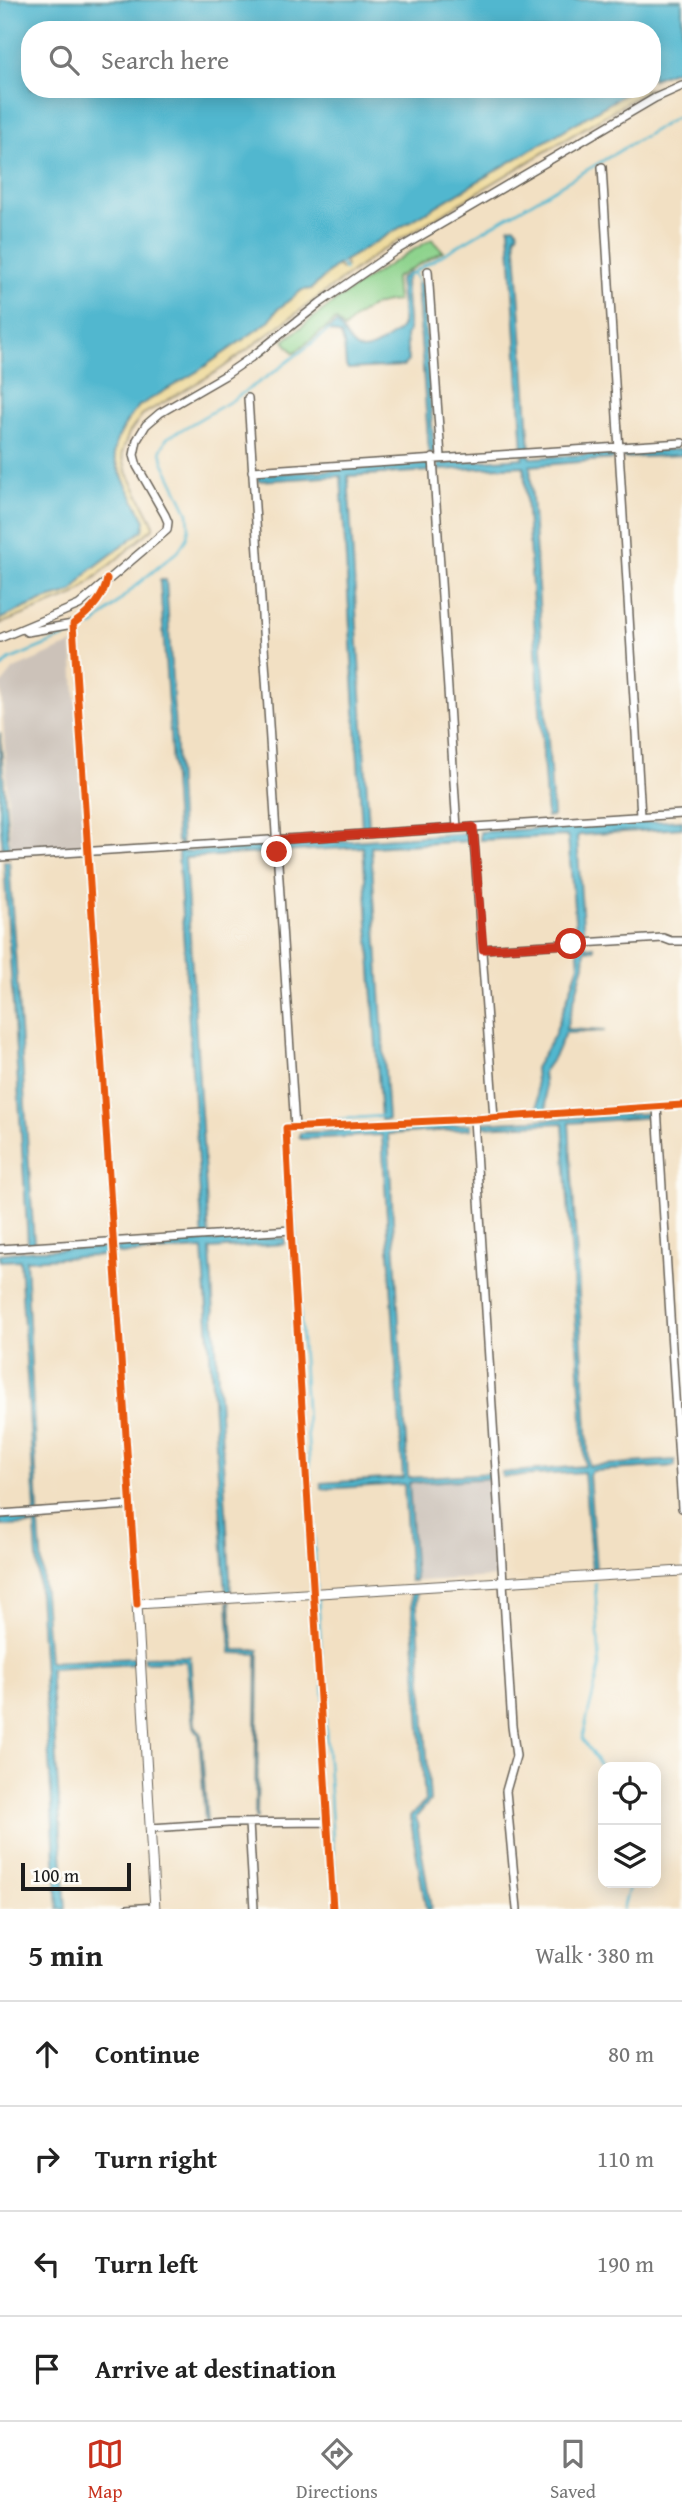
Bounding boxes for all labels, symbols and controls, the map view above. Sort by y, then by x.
search box [21,21,661,98]
text: Search here [101,40,229,79]
icon: search [45,41,83,79]
route end [261,836,292,867]
route start [555,928,586,959]
map controls [598,1762,661,1888]
button: locate [598,1762,661,1825]
button: layers [598,1825,661,1888]
scale bar [21,1860,131,1892]
text: 100 m [32,1861,79,1889]
text: 5 min [28,1933,103,1977]
text: Walk · 380 m [535,1938,654,1971]
text: Continue [95,2034,200,2073]
icon: ahead [28,2035,66,2073]
text: 80 m [608,2037,654,2070]
text: Turn right [95,2139,217,2178]
icon: right [28,2140,66,2178]
text: 110 m [597,2142,654,2175]
text: Turn left [95,2244,198,2283]
icon: left [28,2245,66,2283]
text: 190 m [597,2247,654,2280]
text: Arrive at destination [95,2349,336,2388]
icon: arrive [28,2350,66,2388]
tab: Map [86,2435,124,2505]
tab: Directions [296,2435,378,2505]
tab: Saved [550,2435,596,2505]

